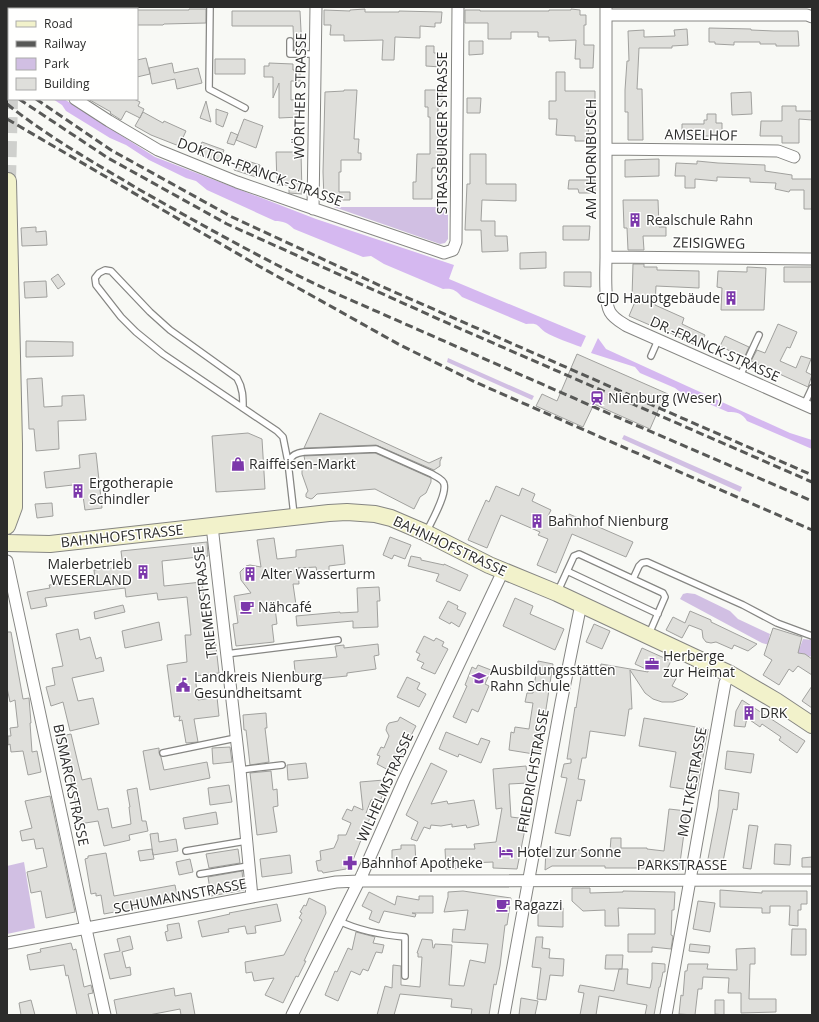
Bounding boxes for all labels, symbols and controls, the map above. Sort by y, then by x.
legend [8,8,138,100]
text: Road [44,15,73,32]
street label: WÖRTHER STRASSE [289,33,310,159]
text: Railway [44,35,87,52]
street label: STRASSBURGER STRASSE [432,52,451,214]
text: Park [44,55,70,72]
text: Building [44,75,90,92]
street label: AM AHORNBUSCH [581,99,600,219]
street label: AMSELHOF [665,124,737,145]
street label: DOKTOR-FRANCK-STRASSE [175,133,345,210]
place label: Realschule Rahn [646,210,753,229]
building icon: Realschule Rahn [627,212,643,228]
street label: ZEISIGWEG [673,232,745,253]
place label: CJD Hauptgebäude [597,288,720,307]
building icon: CJD Hauptgebäude [723,290,739,306]
street label: DR.-FRANCK-STRASSE [647,311,783,386]
place label: Nienburg (Weser) [608,388,722,407]
station icon: Nienburg (Weser) [589,390,605,406]
place label: Raiffeisen-Markt [249,454,356,473]
shop icon: Raiffeisen-Markt [230,456,246,472]
place label: Ergotherapie Schindler [89,473,174,508]
building icon: Ergotherapie Schindler [70,483,86,499]
street label: BAHNHOFSTRASSE [390,511,510,580]
place label: Bahnhof Nienburg [548,511,669,530]
building icon: Bahnhof Nienburg [529,513,545,529]
street label: BAHNHOFSTRASSE [60,520,184,551]
street label: TRIEMERSTRASSE [188,545,221,659]
place label: Malerbetrieb WESERLAND [47,554,132,589]
building icon: Malerbetrieb WESERLAND [135,564,151,580]
place label: Alter Wasserturm [261,564,376,583]
building icon: Alter Wasserturm [242,566,258,582]
place label: Nähcafé [258,597,312,616]
cafe icon: Nähcafé [239,599,255,615]
place label: Herberge zur Heimat [663,646,735,681]
office icon: Herberge zur Heimat [644,656,660,672]
place label: Ausbildungsstätten Rahn Schule [490,660,616,695]
place label: Landkreis Nienburg Gesundheitsamt [194,667,322,702]
school or university icon: Ausbildungsstätten Rahn Schule [471,670,487,686]
public building icon: Landkreis Nienburg Gesundheitsamt [175,677,191,693]
place label: DRK [760,703,788,722]
building icon: DRK [741,705,757,721]
street label: FRIEDRICHSTRASSE [512,708,553,834]
street label: BISMARCKSTRASSE [49,722,94,848]
street label: MOLTKESTRASSE [673,726,710,838]
street label: WILHELMSTRASSE [352,729,417,845]
place label: Hotel zur Sonne [517,842,622,861]
hotel icon: Hotel zur Sonne [498,844,514,860]
place label: Bahnhof Apotheke [361,853,483,872]
pharmacy icon: Bahnhof Apotheke [342,855,358,871]
street label: PARKSTRASSE [637,855,727,874]
street label: SCHUMANNSTRASSE [112,873,248,918]
place label: Ragazzi [514,895,562,914]
cafe icon: Ragazzi [495,897,511,913]

